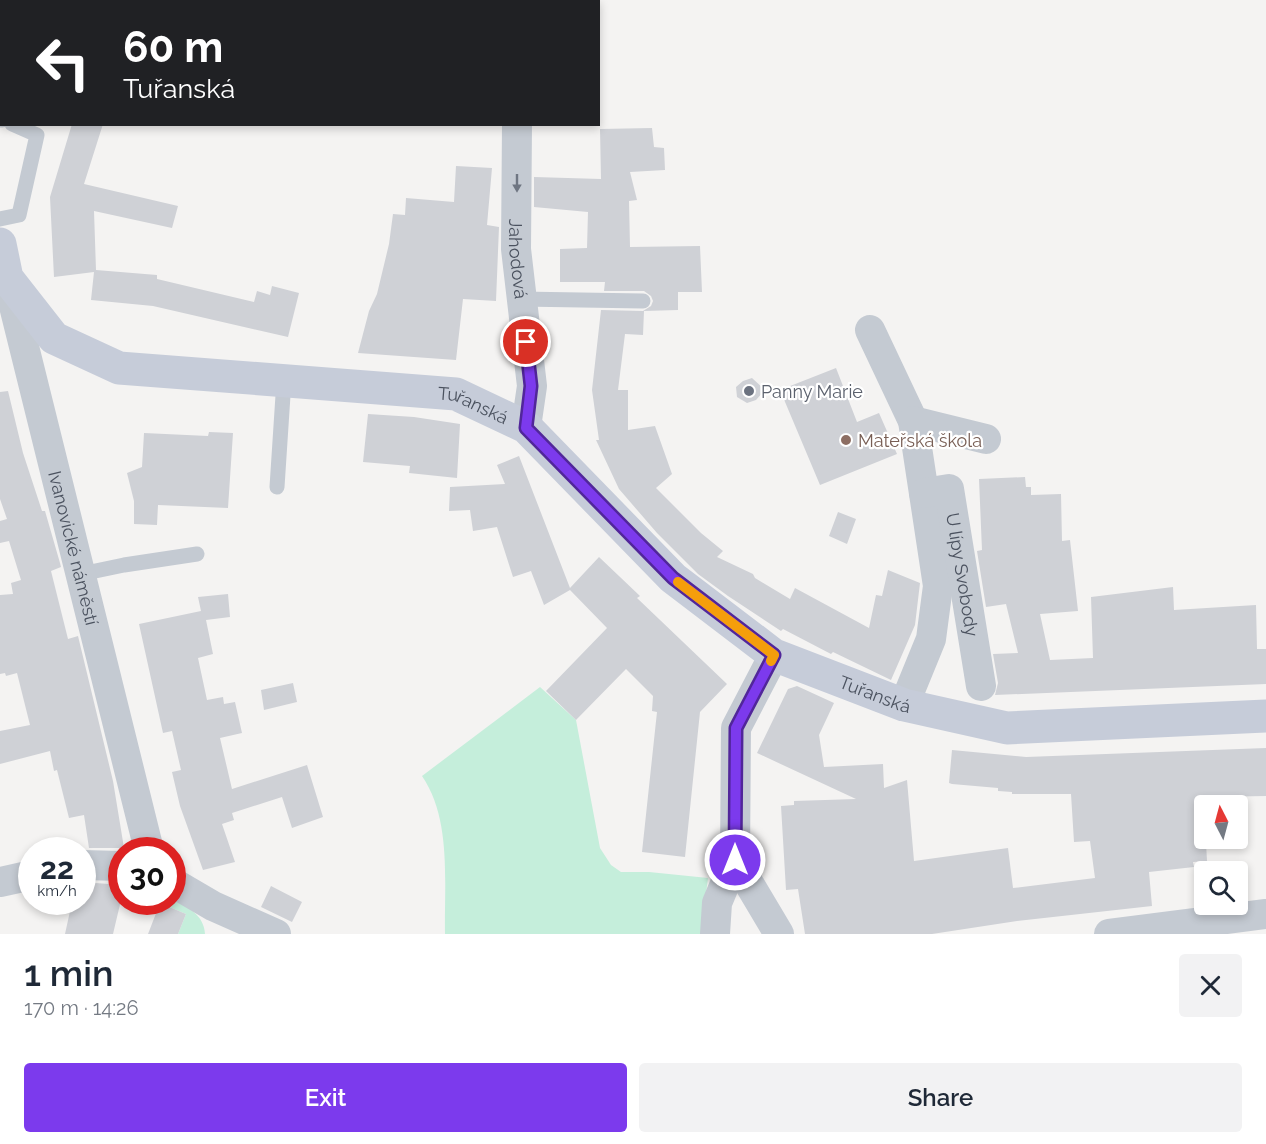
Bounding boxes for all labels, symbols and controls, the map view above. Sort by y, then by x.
text: 60 m [123,23,223,72]
icon: left [24,24,102,102]
text: Tuřanská [123,73,235,104]
one-way arrow [512,173,521,192]
street label: Jahodová [505,219,532,300]
pin [500,316,551,367]
icon: arrive [509,325,542,358]
place label: Panny Marie [761,381,863,402]
street label: Tuřanská [437,382,512,428]
marker: Panny Marie [742,384,756,398]
place label: Mateřská škola [858,430,982,451]
marker: Mateřská škola [839,433,853,447]
street label: Ivanovické náměstí [45,468,103,627]
street label: U lípy Svobody [943,511,983,638]
street label: Tuřanská [836,671,913,717]
north arrow [1194,795,1248,849]
map controls [1194,795,1248,915]
position arrow [703,828,767,892]
speed limit sign: 30 [108,837,186,915]
text: 22 [40,851,74,886]
button: search [1194,861,1248,915]
text: km/h [37,882,77,900]
text: 1 min [24,952,113,994]
button: close [1179,954,1242,1017]
text: 170 m · 14:26 [24,996,139,1020]
button: Exit [24,1063,627,1132]
button: Share [639,1063,1242,1132]

